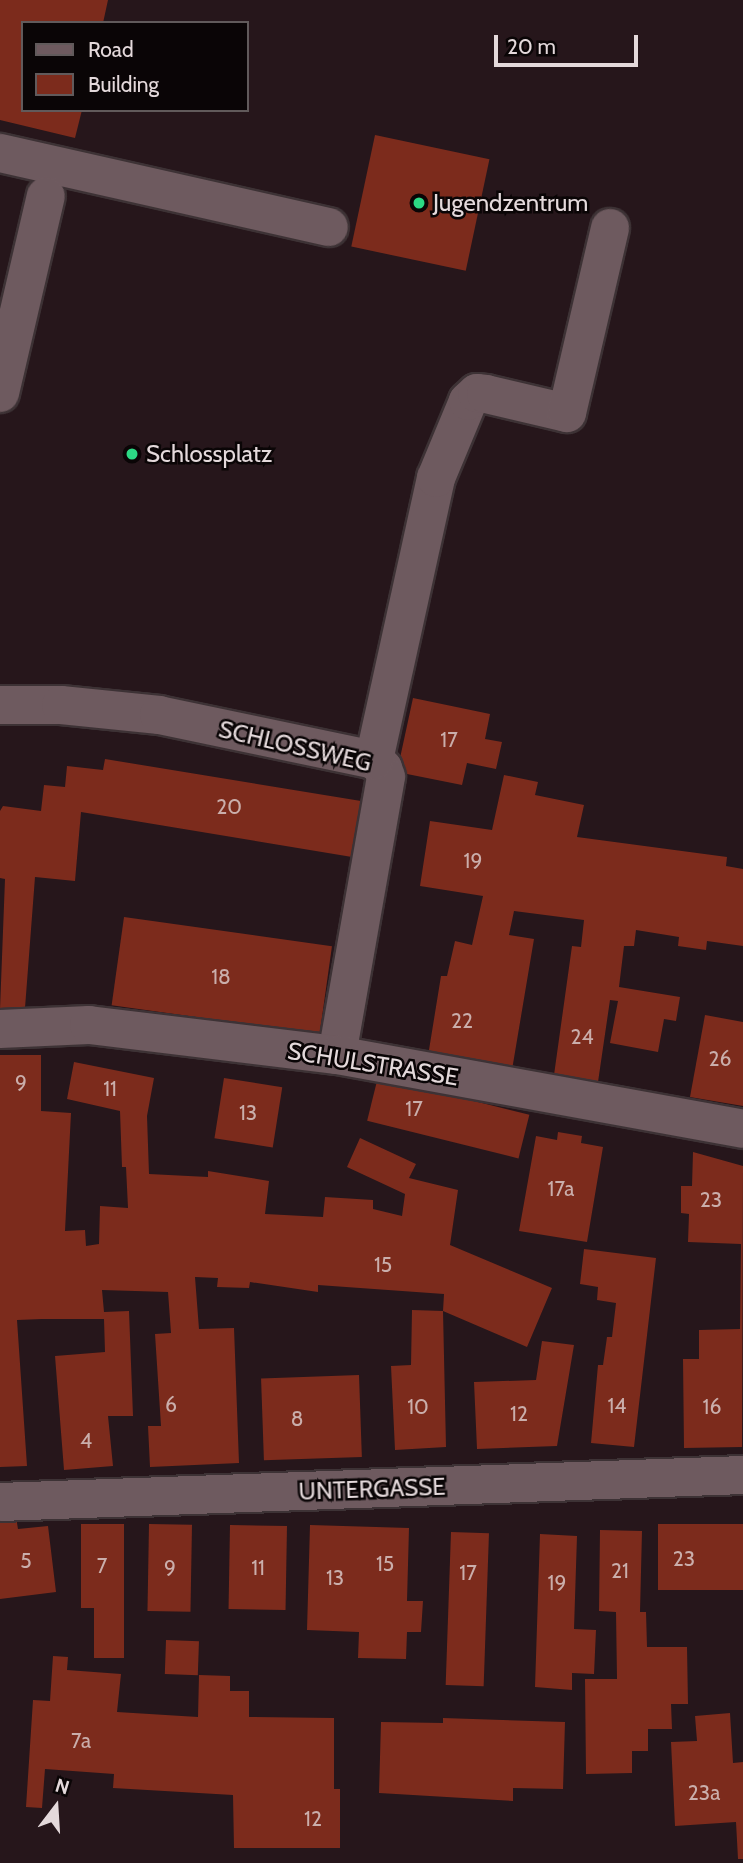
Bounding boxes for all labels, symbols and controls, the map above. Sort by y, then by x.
legend [21,21,248,112]
scale bar [498,21,642,65]
text: 20 m [507,34,556,59]
text: Road [88,37,134,62]
text: Building [88,72,159,97]
place label: Jugendzentrum [433,189,588,217]
marker: Jugendzentrum [411,195,427,211]
place label: Schlossplatz [146,440,272,468]
marker: Schlossplatz [124,446,140,462]
street label: SCHLOSSWEG [216,714,374,778]
house number: 17 [440,727,458,753]
house number: 20 [216,794,242,820]
house number: 19 [464,848,482,874]
house number: 18 [211,964,231,990]
house number: 22 [451,1008,473,1034]
house number: 24 [570,1024,594,1050]
street label: SCHULSTRASSE [286,1036,460,1092]
house number: 26 [709,1046,731,1072]
house number: 9 [15,1070,27,1096]
house number: 11 [103,1076,117,1102]
house number: 17 [405,1096,423,1122]
house number: 13 [239,1100,257,1126]
house number: 17a [548,1176,574,1202]
house number: 23 [700,1187,722,1213]
house number: 15 [374,1252,392,1278]
house number: 6 [165,1392,177,1418]
house number: 14 [608,1393,626,1419]
house number: 10 [407,1394,429,1420]
house number: 16 [703,1394,721,1420]
house number: 12 [510,1401,528,1427]
house number: 8 [291,1406,303,1432]
house number: 4 [80,1428,92,1454]
street label: UNTERGASSE [298,1472,446,1506]
house number: 23 [673,1546,695,1572]
house number: 5 [20,1548,32,1574]
house number: 15 [376,1551,394,1577]
house number: 7 [97,1553,107,1579]
house number: 9 [164,1555,176,1581]
house number: 11 [251,1555,265,1581]
house number: 21 [611,1558,629,1584]
house number: 17 [459,1560,477,1586]
house number: 13 [326,1565,344,1591]
house number: 19 [548,1570,566,1596]
house number: 7a [71,1728,91,1754]
north arrow [21,1772,91,1842]
text: N [52,1773,72,1799]
house number: 23a [688,1780,720,1806]
house number: 12 [304,1806,322,1832]

